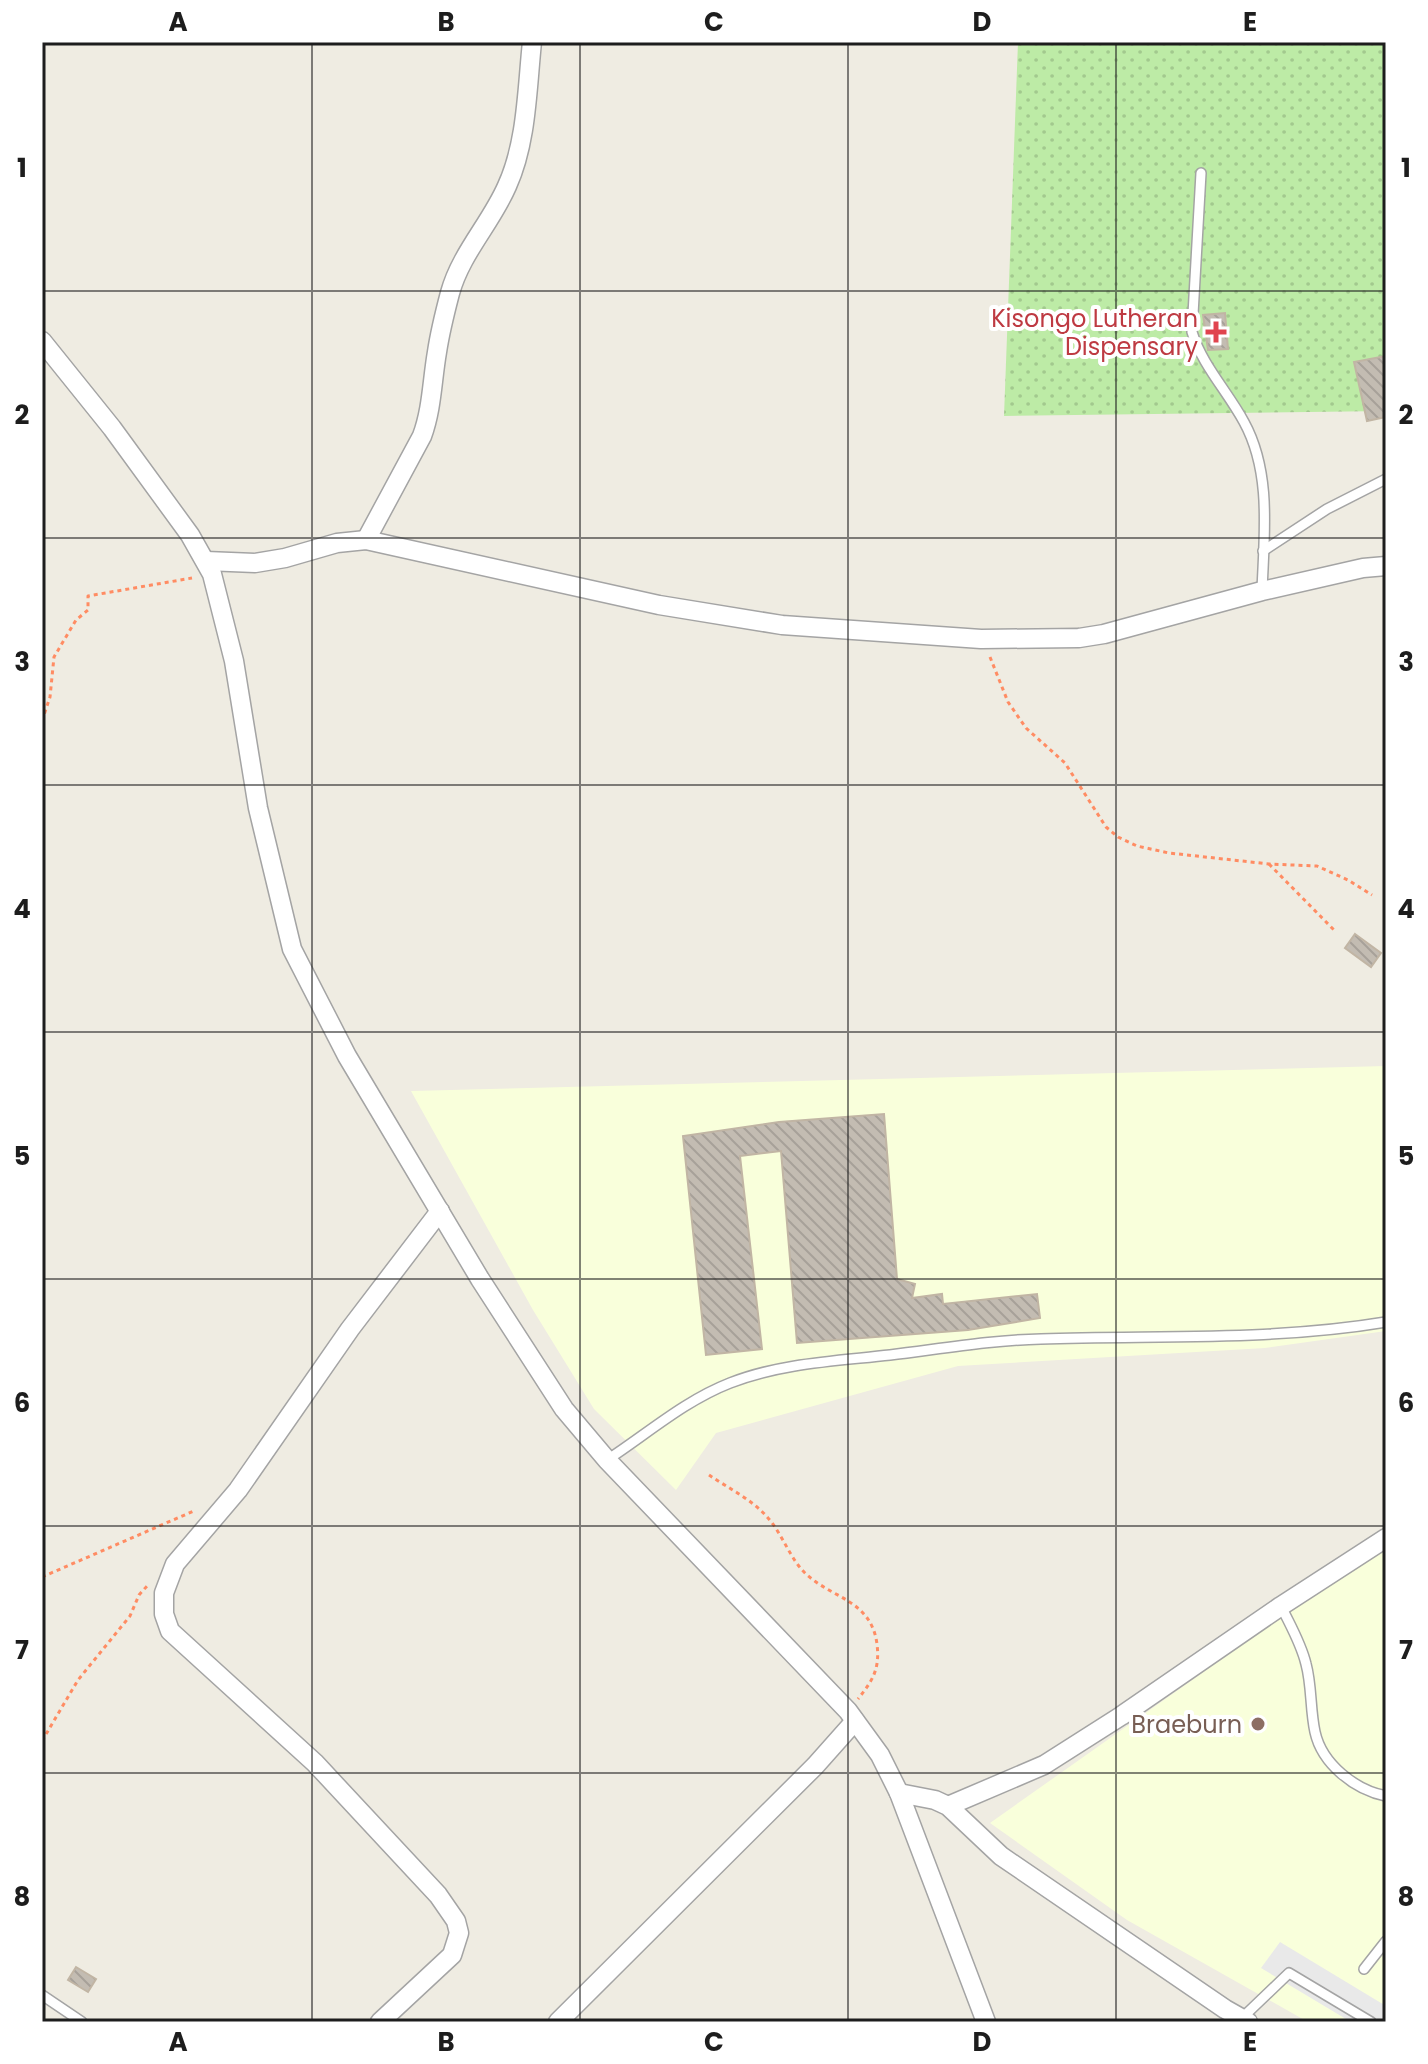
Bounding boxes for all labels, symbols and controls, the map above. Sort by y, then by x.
text: A [168,4,188,40]
text: B [437,4,455,40]
text: C [704,4,724,40]
text: D [973,4,992,40]
text: E [1243,4,1257,40]
text: 1 [17,150,27,186]
text: 1 [1401,150,1411,186]
place label: Kisongo Lutheran Dispensary [991,302,1198,363]
marker: Kisongo Lutheran Dispensary [1205,321,1227,343]
text: 2 [15,397,30,433]
text: 2 [1399,397,1414,433]
text: 3 [14,644,30,680]
text: 3 [1398,644,1414,680]
text: 4 [13,891,31,927]
text: 4 [1397,891,1415,927]
text: 5 [14,1138,30,1174]
text: 5 [1398,1138,1414,1174]
text: 6 [14,1385,30,1421]
text: 6 [1398,1385,1414,1421]
text: 7 [15,1632,29,1668]
text: 7 [1399,1632,1413,1668]
place label: Braeburn [1131,1708,1242,1741]
marker: Braeburn [1249,1715,1267,1733]
text: 8 [14,1879,30,1915]
text: 8 [1398,1879,1414,1915]
text: A [168,2024,188,2060]
text: B [437,2024,455,2060]
text: C [704,2024,724,2060]
text: D [973,2024,992,2060]
text: E [1243,2024,1257,2060]

